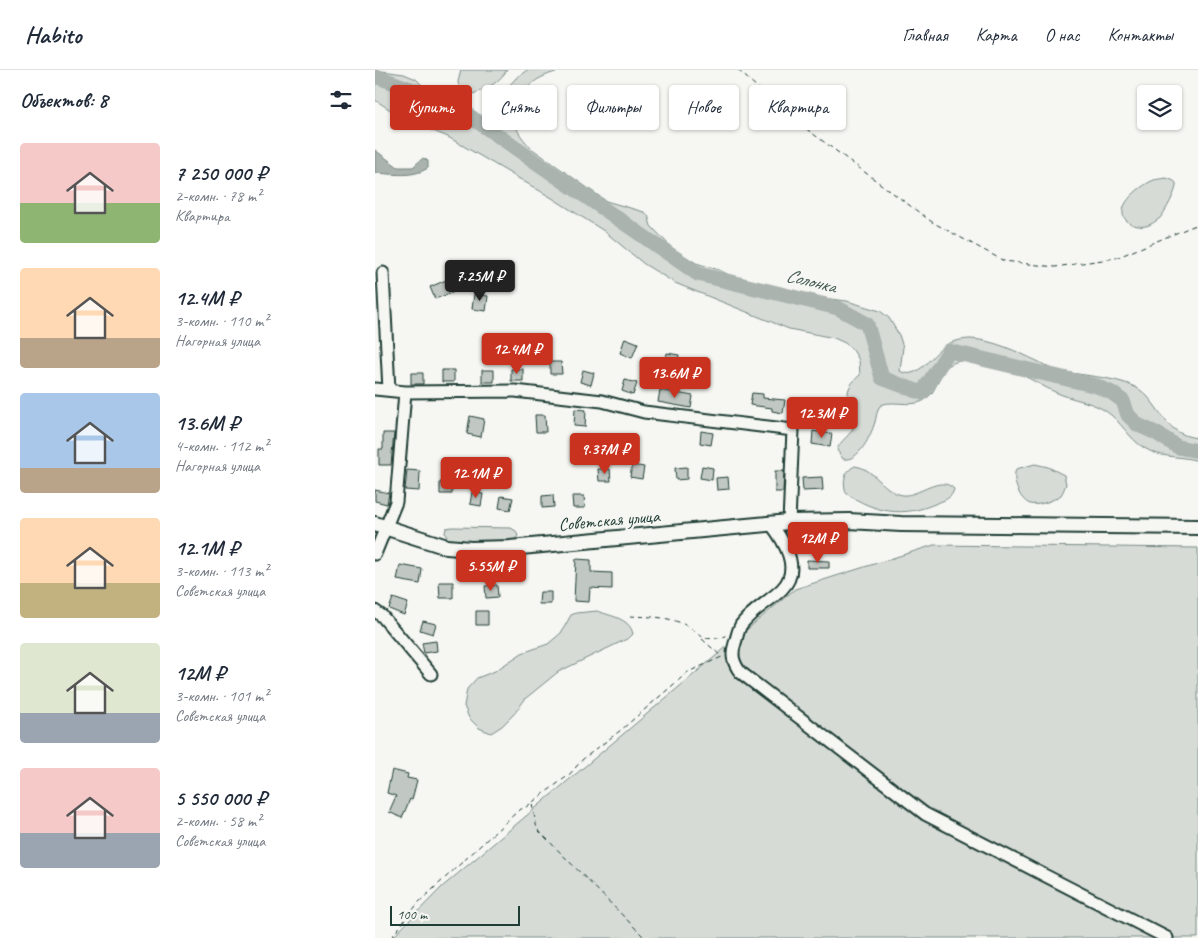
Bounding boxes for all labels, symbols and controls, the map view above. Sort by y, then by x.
text: Habito [25,20,81,50]
text: Главная [903,24,948,46]
text: Карта [976,24,1017,46]
text: О нас [1045,24,1080,46]
text: Контакты [1108,24,1173,46]
chip: Купить [390,85,472,130]
chip: Снять [482,85,557,130]
chip: Фильтры [567,85,659,130]
chip: Новое [669,85,739,130]
chip: Квартира [749,85,846,130]
map controls [1137,85,1182,130]
button: layers [1137,85,1182,130]
icon: filters [327,86,355,114]
text: Объектов: 8 [20,87,108,113]
text: 7 250 000 ₽ [175,160,267,186]
icon: home [60,163,120,223]
text: 2-комн. · 78 m² [175,186,261,206]
text: Квартира [175,206,230,226]
pin: 7.25M ₽ [434,260,526,302]
water label: Солонка [783,263,841,299]
text: 7.25M ₽ [456,266,504,286]
text: 12.4M ₽ [175,285,239,311]
icon: home [60,288,120,348]
text: 3-комн. · 110 m² [175,311,268,331]
text: Нагорная улица [175,331,260,351]
pin: 12.4M ₽ [471,332,563,375]
text: 12.4M ₽ [493,339,541,359]
pin: 13.6M ₽ [629,356,721,399]
text: 13.6M ₽ [651,363,699,383]
pin: 12.3M ₽ [776,396,868,439]
text: 12.3M ₽ [798,403,846,423]
text: 13.6M ₽ [175,410,239,436]
icon: home [60,413,120,473]
pin: 9.37M ₽ [559,432,651,475]
text: 4-комн. · 112 m² [175,436,268,456]
text: 9.37M ₽ [581,439,629,459]
text: Нагорная улица [175,456,260,476]
pin: 12.1M ₽ [430,456,522,499]
text: 12.1M ₽ [452,463,500,483]
street label: Советская улица [557,505,662,535]
pin: 12M ₽ [783,522,853,564]
text: 12M ₽ [799,528,837,548]
text: 12.1M ₽ [175,535,239,561]
icon: home [60,538,120,598]
pin: 5.55M ₽ [445,550,537,592]
text: 5.55M ₽ [467,556,515,576]
text: 3-комн. · 113 m² [175,561,268,581]
text: Советская улица [175,581,265,601]
text: 12M ₽ [175,660,225,686]
icon: home [60,663,120,723]
text: 3-комн. · 101 m² [175,686,268,706]
text: Советская улица [175,706,265,726]
text: 5 550 000 ₽ [175,785,266,811]
icon: home [60,788,120,848]
text: 2-комн. · 58 m² [175,811,261,831]
text: Советская улица [175,831,265,851]
scale bar [390,903,520,926]
text: 100 m [397,906,427,923]

